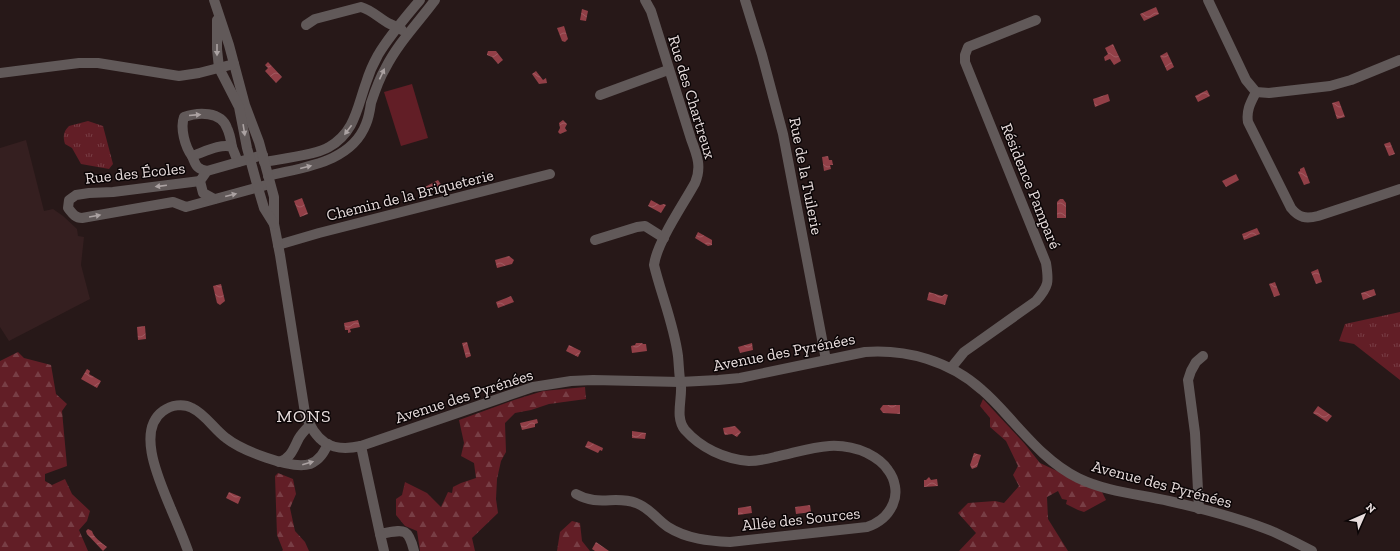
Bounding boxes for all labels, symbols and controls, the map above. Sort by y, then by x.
street label: Rue des Chartreux [664,33,720,161]
one-way arrow [214,44,221,56]
one-way arrow [380,67,386,79]
one-way arrow [189,112,201,118]
street label: Rue de la Tuilerie [785,116,827,236]
street label: Résidence Pamparé [997,120,1065,252]
one-way arrow [241,123,247,136]
one-way arrow [344,125,352,135]
street label: Rue des Écoles [84,158,186,188]
one-way arrow [300,163,312,169]
street label: Chemin de la Briqueterie [324,165,496,225]
one-way arrow [155,183,167,189]
one-way arrow [225,192,237,198]
one-way arrow [89,212,101,218]
street label: Avenue des Pyrénées [711,329,857,375]
street label: Avenue des Pyrénées [393,365,535,427]
district label: MONS [276,405,332,427]
street label: Avenue des Pyrénées [1090,456,1234,512]
one-way arrow [302,460,314,466]
north arrow [1344,495,1384,535]
text: N [1363,501,1379,516]
street label: Allée des Sources [741,503,861,535]

